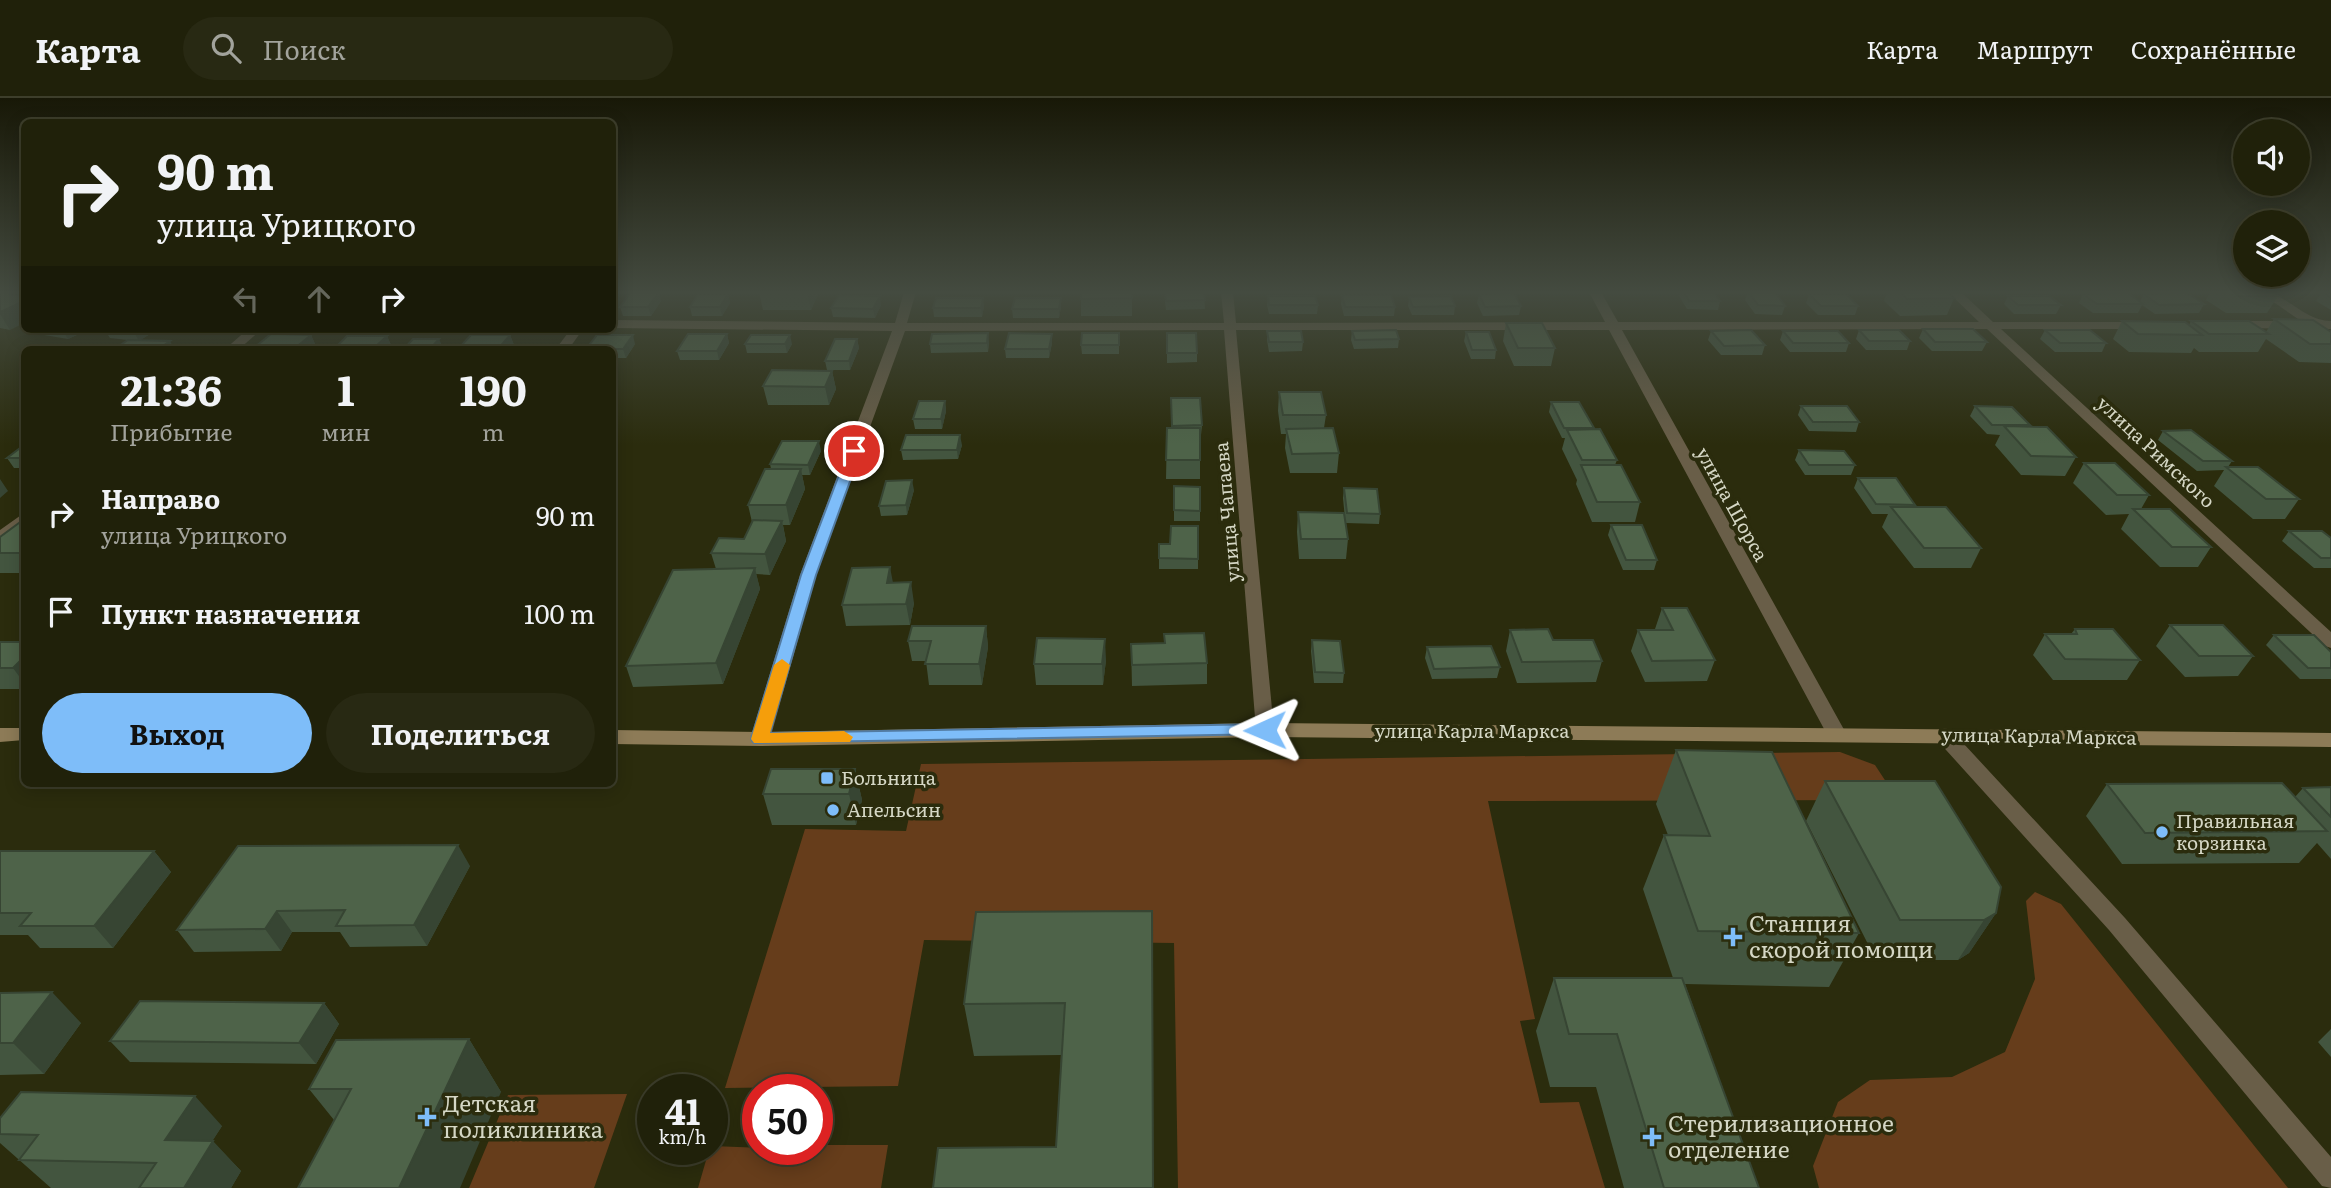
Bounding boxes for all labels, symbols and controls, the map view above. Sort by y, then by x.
search box [183,17,673,80]
text: Карта [35,24,141,73]
icon: search [207,29,245,67]
text: Поиск [263,29,346,68]
text: Карта [1866,31,1938,66]
text: Маршрут [1976,31,2093,66]
text: Сохранённые [2131,31,2296,66]
map controls [2233,119,2310,287]
button: sound [2233,119,2310,196]
text: 90 m [157,132,274,205]
icon: right [42,147,133,238]
text: улица Урицкого [157,199,416,247]
button: layers [2233,210,2310,287]
icon: left [227,280,265,318]
icon: ahead [300,280,338,318]
icon: right [373,280,411,318]
text: 21:36 [121,357,222,419]
text: 1 [337,357,355,419]
text: 190 [459,357,527,419]
street label: улица Римского [2091,389,2222,514]
text: Прибытие [110,414,232,448]
text: мин [321,414,370,448]
text: m [482,414,504,448]
pin [824,421,884,481]
icon: arrive [835,432,873,470]
street label: улица Чапаева [1206,440,1246,583]
street label: улица Щорса [1690,441,1776,566]
text: Направо [101,478,220,517]
icon: right [42,495,80,533]
text: 90 m [536,495,595,534]
text: улица Урицкого [101,517,287,551]
icon: arrive [42,593,80,631]
text: Пункт назначения [101,593,360,632]
text: 100 m [524,593,595,632]
button: Выход [42,693,312,773]
button: Поделиться [326,693,595,773]
position arrow [1228,693,1302,767]
street label: улица Карла Маркса [1374,716,1570,744]
street label: улица Карла Маркса [1941,719,2138,751]
place label: Больница [841,763,937,791]
marker: Больница [819,770,835,786]
place label: Апельсин [847,795,941,823]
marker: Апельсин [825,802,841,818]
place label: Правильная корзинка [2176,806,2294,856]
marker: Правильная корзинка [2154,824,2170,840]
place label: Станция скорой помощи [1749,905,1933,965]
marker: Станция скорой помощи [1723,927,1743,947]
speed limit sign: 50 [742,1074,833,1165]
text: 41 [665,1084,700,1136]
place label: Детская поликлиника [443,1085,604,1145]
place label: Стерилизационное отделение [1668,1105,1894,1165]
marker: Детская поликлиника [417,1107,437,1127]
text: km/h [659,1123,706,1150]
marker: Стерилизационное отделение [1642,1127,1662,1147]

